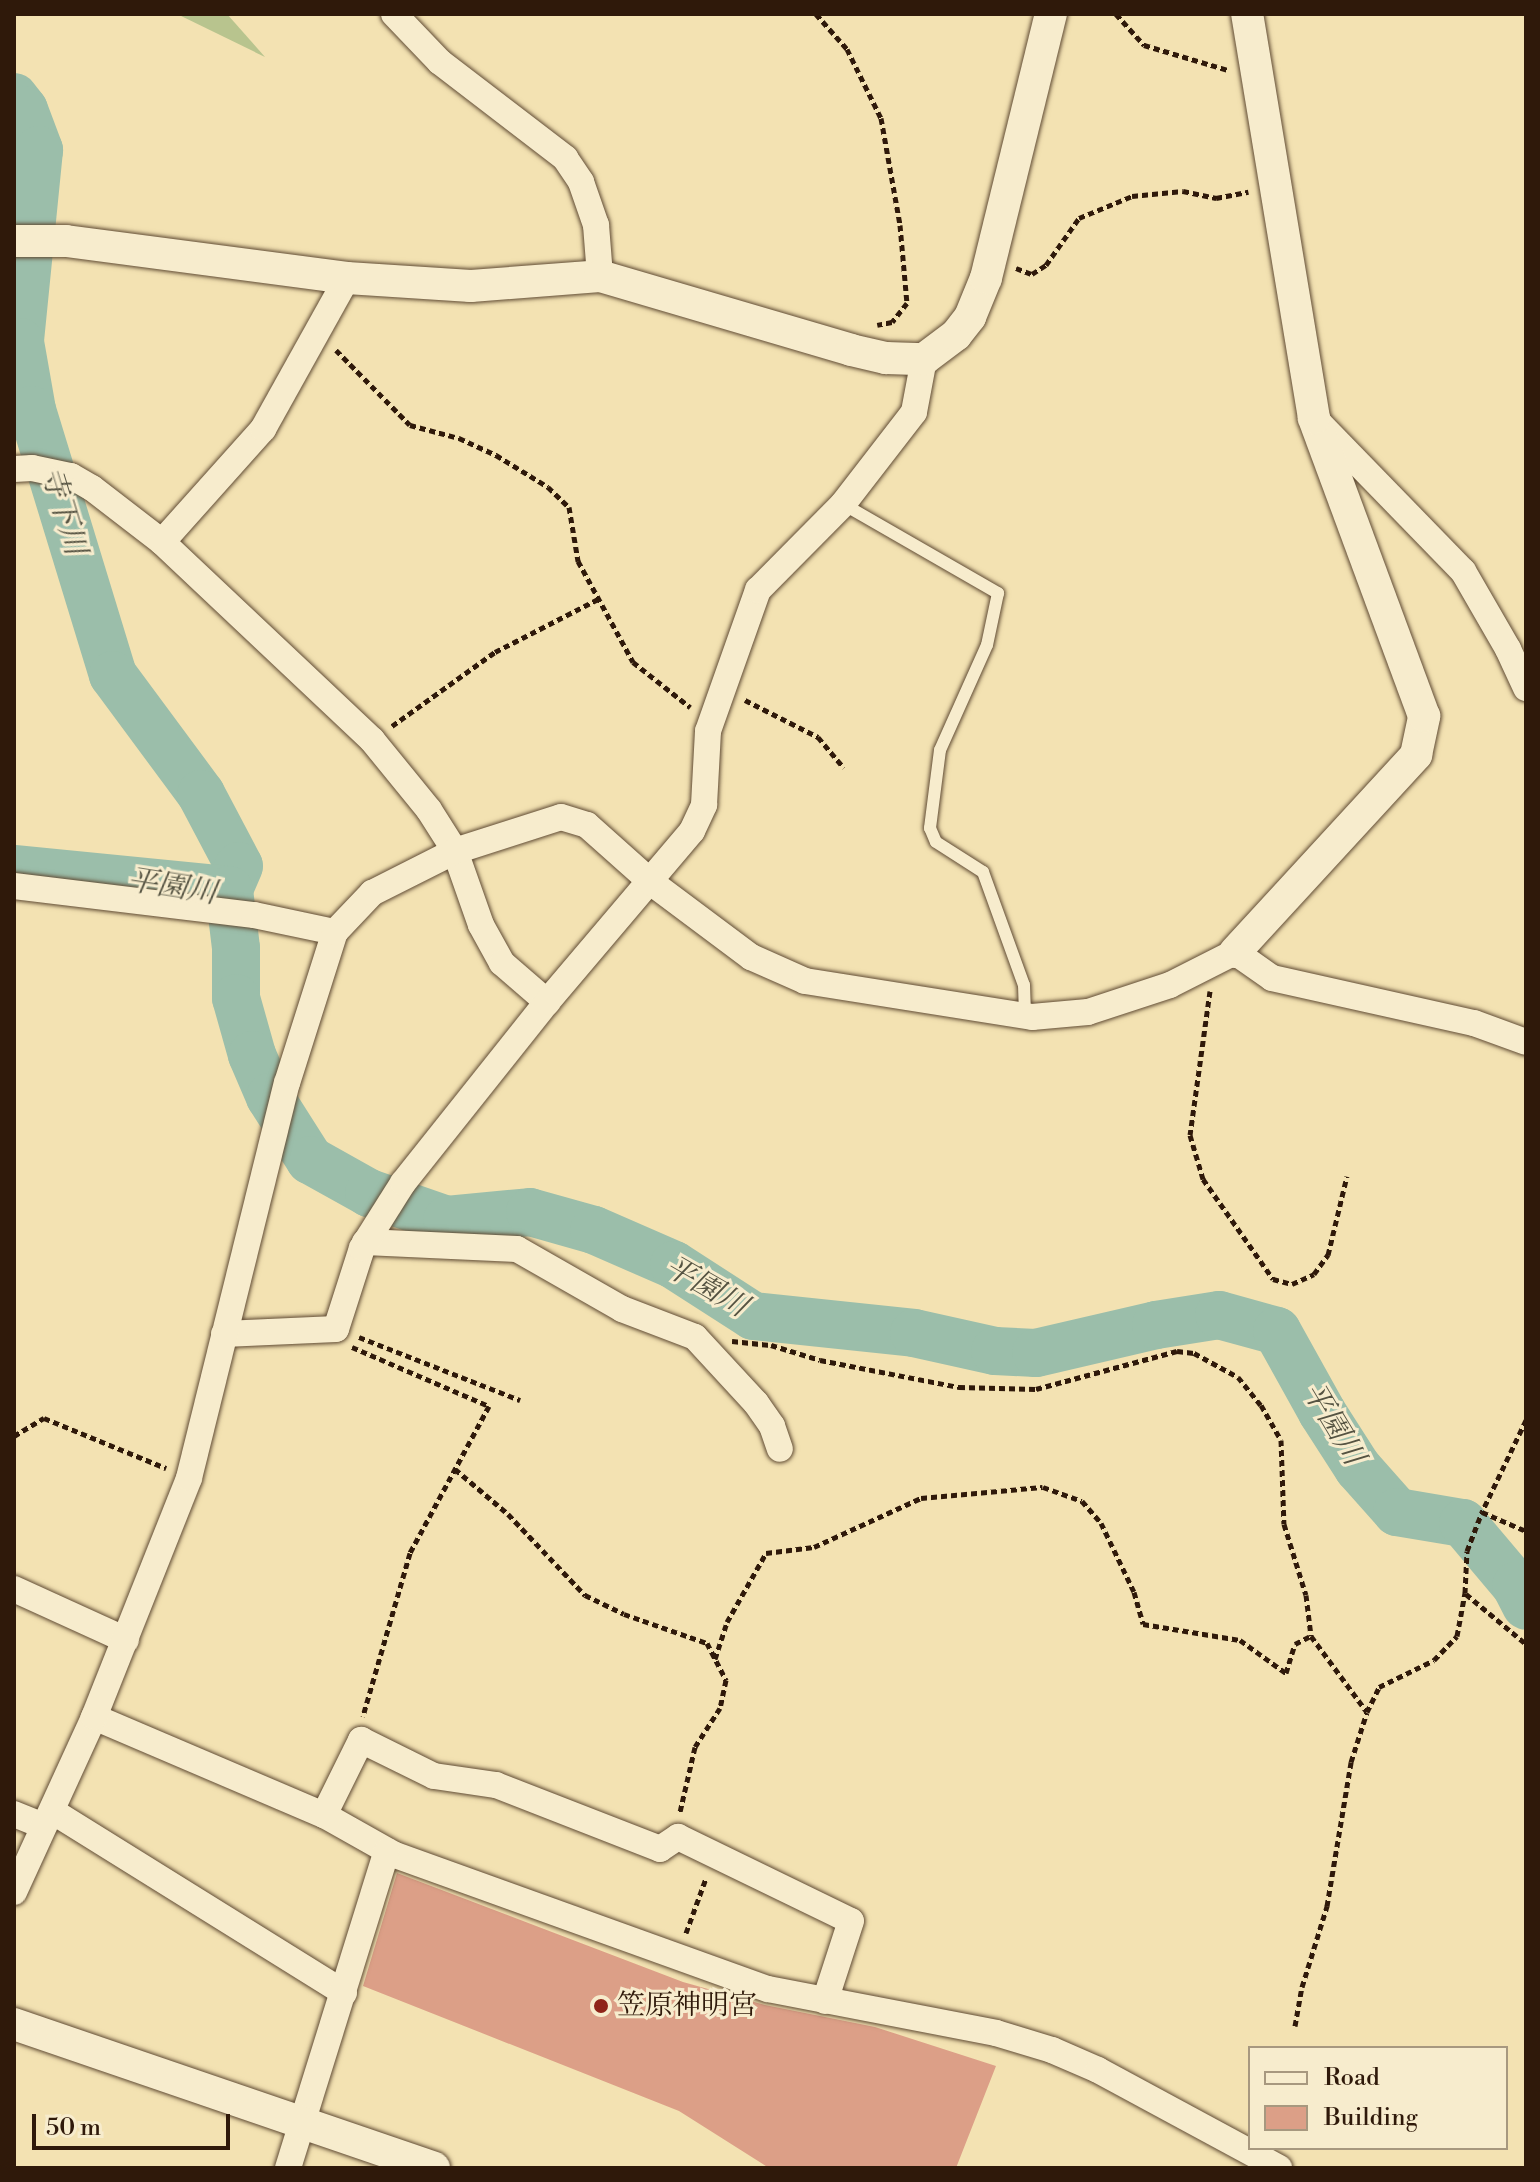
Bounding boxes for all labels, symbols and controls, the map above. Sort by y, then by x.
water label: 寺下川 [33,463,93,559]
water label: 平園川 [125,862,219,912]
water label: 平園川 [658,1249,754,1325]
water label: 平園川 [1294,1376,1372,1472]
place label: 笠原神明宮 [617,1989,757,2023]
marker: 笠原神明宮 [592,1997,610,2015]
legend [1248,2046,1508,2150]
text: Road [1324,2063,1380,2093]
scale bar [36,2098,234,2148]
text: Building [1324,2103,1418,2133]
text: 50 m [46,2113,101,2143]

